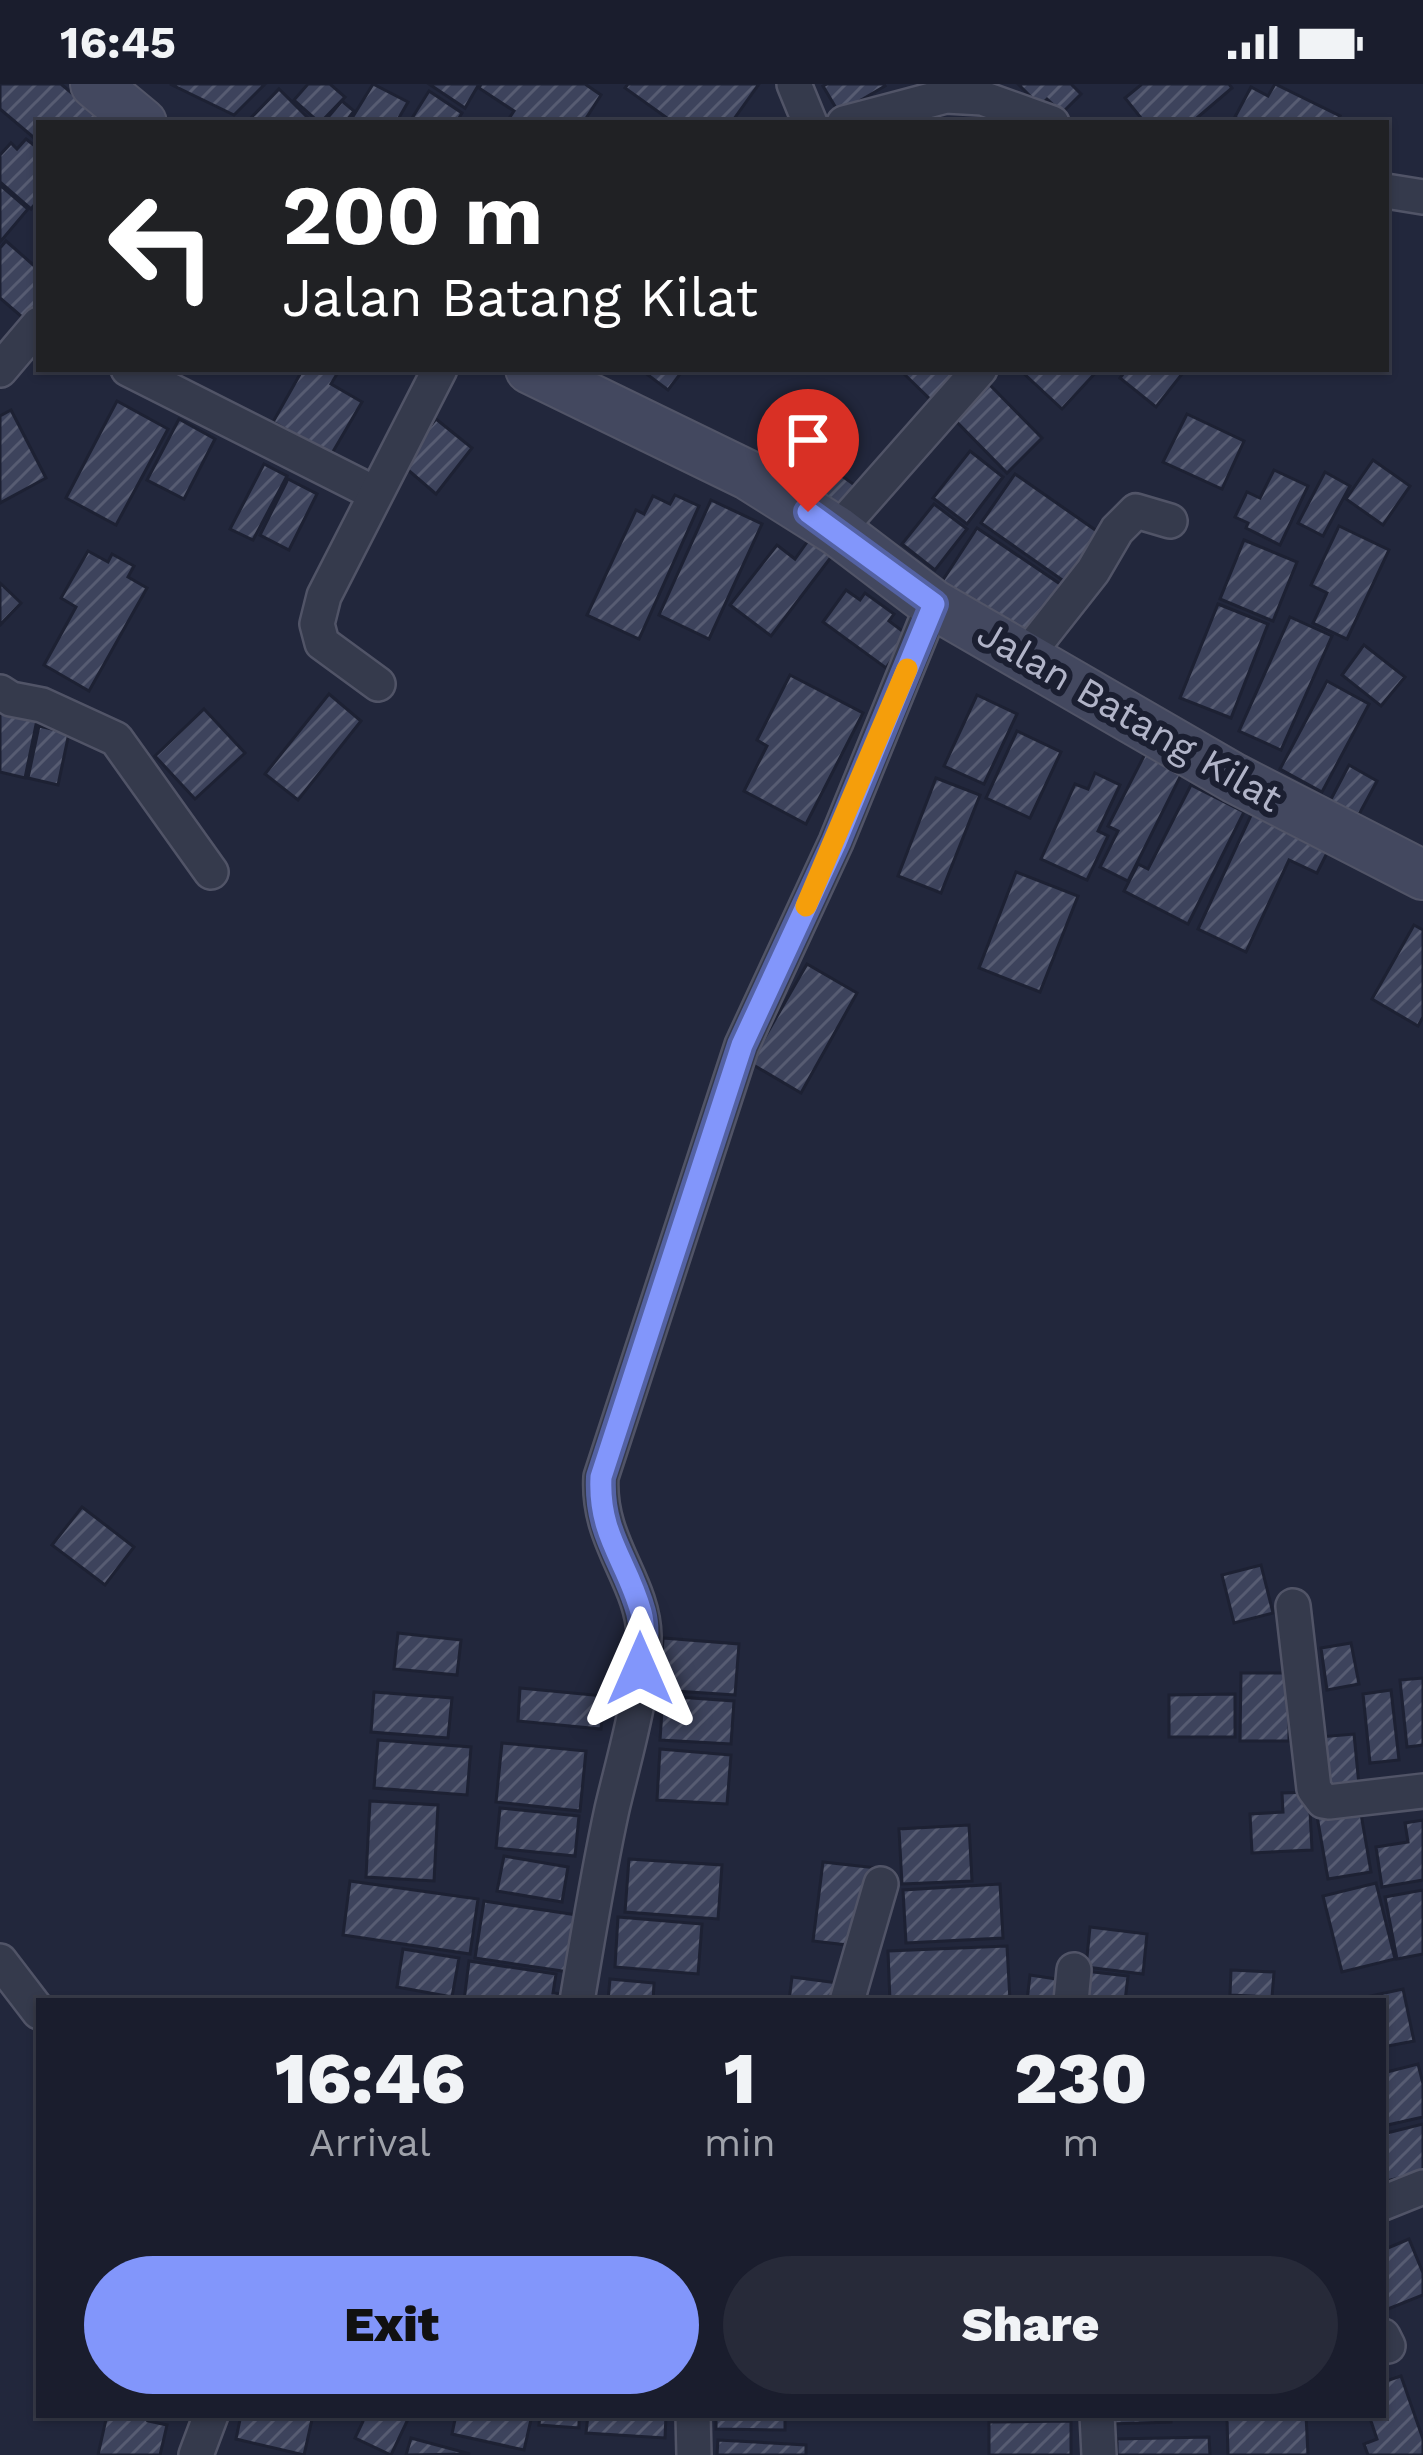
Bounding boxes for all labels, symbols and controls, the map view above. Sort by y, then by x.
text: 16:45 [60,16,176,69]
text: 200 m [282,166,543,264]
icon: left [84,168,240,324]
text: Jalan Batang Kilat [282,266,758,329]
pin [757,389,859,512]
icon: arrive [775,407,841,473]
street label: Jalan Batang Kilat [970,610,1290,821]
position arrow [577,1606,703,1732]
text: 16:46 [275,2036,465,2120]
text: 1 [724,2036,756,2120]
text: 230 [1014,2036,1147,2120]
text: Arrival [309,2120,431,2165]
text: min [704,2120,776,2165]
text: m [1062,2120,1099,2165]
button: Exit [84,2256,699,2394]
button: Share [723,2256,1338,2394]

